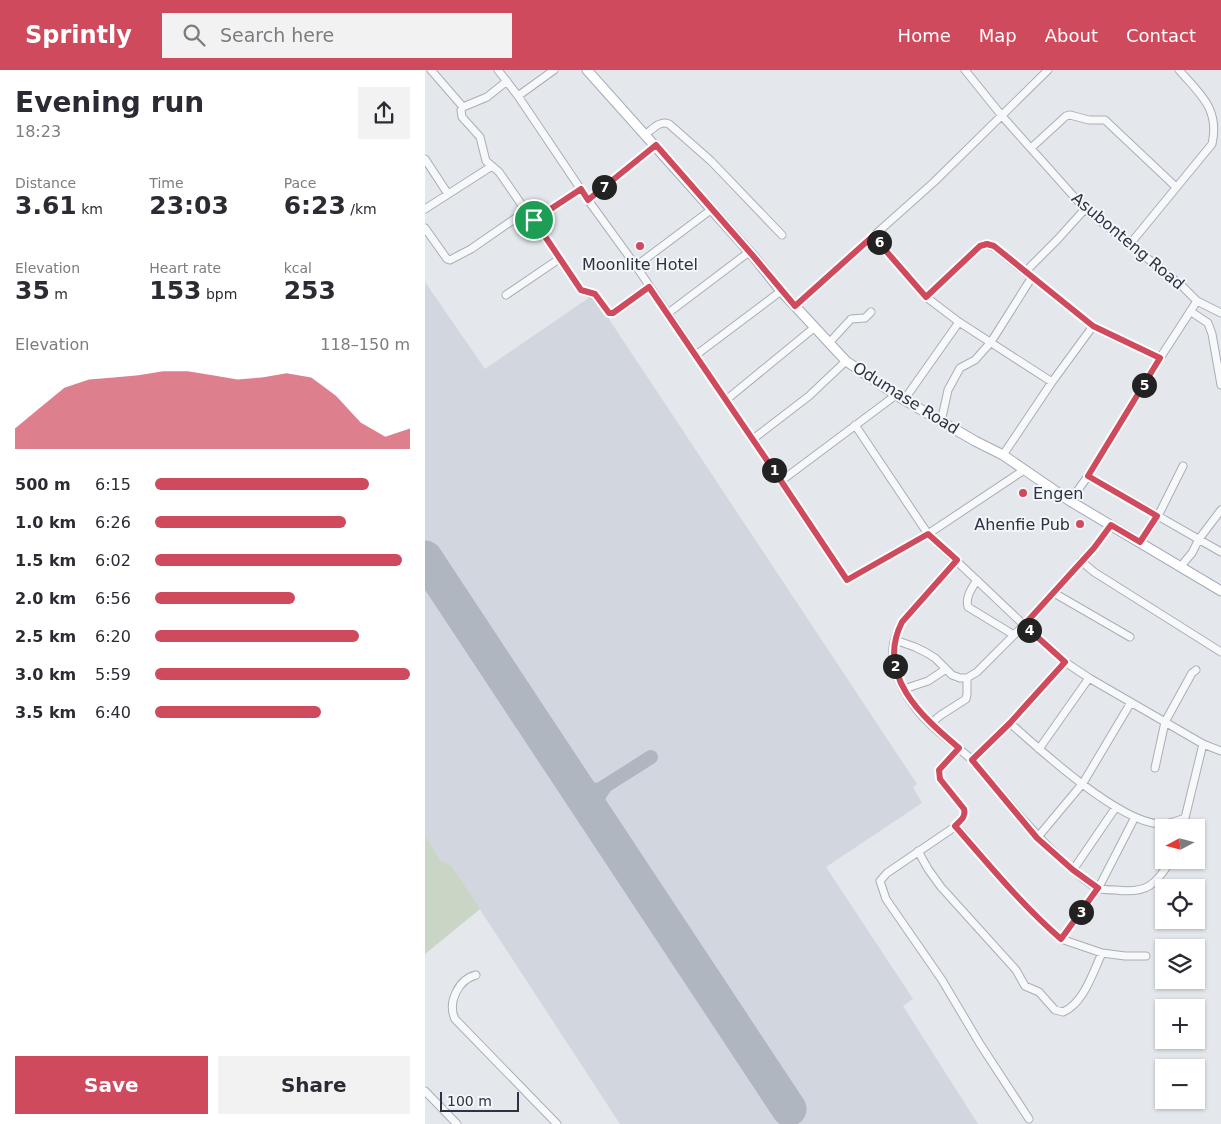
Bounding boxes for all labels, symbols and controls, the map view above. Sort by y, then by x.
search box [162,13,512,58]
text: Sprintly [25,21,132,49]
icon: search [180,21,208,49]
text: Search here [220,24,334,46]
text: Home [898,25,951,46]
text: Map [979,25,1017,46]
text: About [1045,25,1098,46]
text: Contact [1126,25,1196,46]
text: Evening run [15,86,204,119]
button: share [358,87,410,139]
text: 18:23 [15,122,61,141]
pin: 7 [591,174,617,200]
text: Distance [15,175,76,191]
text: Time [149,175,184,191]
text: Pace [284,175,316,191]
text: 7 [600,179,609,195]
street label: Asubonteng Road [1068,188,1188,294]
text: 3.61 [15,191,77,220]
text: 23:03 [149,191,229,220]
text: 6:23 [284,191,346,220]
pin [513,199,555,241]
text: km [77,201,103,217]
text: /km [346,201,377,217]
icon: arrive [520,206,548,234]
pin: 6 [867,230,891,254]
text: 6 [875,234,884,250]
marker: Moonlite Hotel [634,240,646,252]
place label: Moonlite Hotel [582,255,698,274]
text: Elevation [15,260,80,276]
text: Heart rate [149,260,221,276]
text: kcal [284,260,312,276]
text: 35 [15,276,50,305]
text: 153 [149,276,202,305]
text: 253 [284,276,336,305]
text: m [50,286,68,302]
text: bpm [202,286,237,302]
text: Elevation [15,335,89,354]
text: 118–150 m [320,335,410,354]
street label: Odumase Road [849,358,963,438]
pin: 5 [1131,372,1157,398]
text: 5 [1140,377,1149,393]
pin: 1 [761,458,787,482]
text: 1 [770,462,779,478]
text: 500 m [15,475,71,494]
text: 6:15 [95,475,131,494]
place label: Engen [1033,484,1083,503]
marker: Engen [1017,487,1029,499]
text: 1.0 km [15,513,76,532]
text: 6:26 [95,513,131,532]
place label: Ahenfie Pub [974,515,1070,534]
marker: Ahenfie Pub [1074,518,1086,530]
text: 1.5 km [15,551,76,570]
text: 6:02 [95,551,131,570]
text: 2.0 km [15,589,76,608]
text: 6:56 [95,589,131,608]
pin: 4 [1017,618,1041,642]
text: 4 [1025,622,1034,638]
text: 2.5 km [15,627,76,646]
text: 6:20 [95,627,131,646]
pin: 2 [883,654,907,678]
text: 2 [891,658,900,674]
text: 3.0 km [15,665,76,684]
text: 5:59 [95,665,131,684]
text: 3.5 km [15,703,76,722]
text: 6:40 [95,703,131,722]
north arrow [1155,819,1205,869]
map controls [1155,819,1205,1109]
button: locate [1155,879,1205,929]
pin: 3 [1069,900,1093,924]
text: 3 [1077,904,1086,920]
button: layers [1155,939,1205,989]
button: + [1155,999,1205,1049]
button: Save [15,1056,208,1114]
button: Share [218,1056,410,1114]
button: − [1155,1059,1205,1109]
scale bar [440,1089,519,1112]
text: 100 m [447,1093,492,1109]

